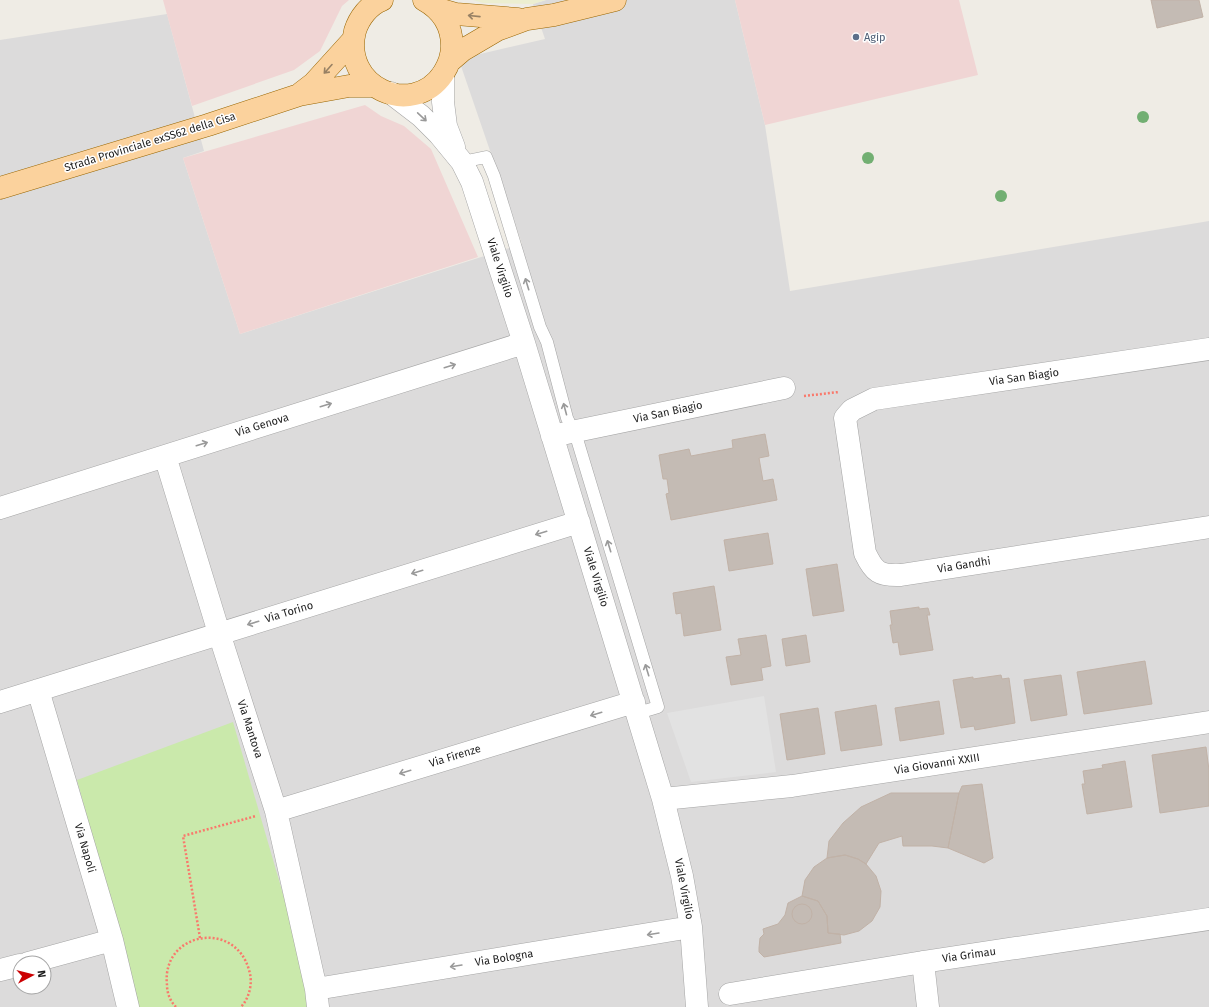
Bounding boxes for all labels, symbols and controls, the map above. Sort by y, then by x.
one-way arrow [468,12,481,19]
place label: Agip [864,31,886,44]
marker: Agip [851,32,861,42]
one-way arrow [323,64,332,74]
street label: Strada Provinciale exSS62 della Cisa [63,110,237,174]
one-way arrow [417,112,427,122]
street label: Viale Virgilio [484,236,516,300]
one-way arrow [523,278,530,291]
one-way arrow [443,362,456,369]
street label: Via San Biagio [988,366,1060,388]
street label: Via San Biagio [632,398,704,426]
one-way arrow [319,401,332,408]
one-way arrow [560,403,568,416]
street label: Via Genova [234,411,290,439]
one-way arrow [195,440,208,447]
one-way arrow [535,530,548,537]
one-way arrow [605,539,612,552]
street label: Viale Virgilio [581,545,611,609]
street label: Via Gandhi [937,554,991,576]
one-way arrow [411,569,424,576]
street label: Via Torino [263,598,315,626]
one-way arrow [247,620,260,627]
one-way arrow [643,664,650,677]
street label: Via Mantova [234,698,266,760]
one-way arrow [590,711,603,718]
street label: Via Firenze [428,742,482,770]
street label: Via Giovanni XXIII [893,751,981,777]
one-way arrow [399,769,412,776]
street label: Via Napoli [72,822,98,874]
street label: Viale Virgilio [672,857,696,921]
one-way arrow [647,930,660,938]
street label: Via Grimau [941,945,997,965]
street label: Via Bologna [474,947,534,969]
north arrow [12,955,52,995]
one-way arrow [449,962,462,970]
text: N [35,969,48,978]

